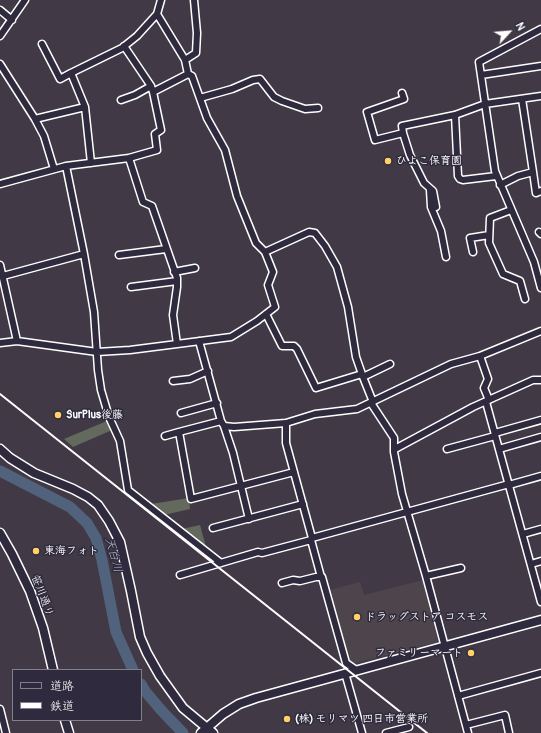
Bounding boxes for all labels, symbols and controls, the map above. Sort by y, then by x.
north arrow [489,12,529,52]
text: N [513,20,528,33]
place label: ひよこ保育園 [396,154,462,168]
marker: ひよこ保育園 [383,156,393,166]
place label: SurPlus後藤 [66,408,123,422]
marker: SurPlus後藤 [53,410,63,420]
water label: 天白川 [101,536,125,574]
place label: 東海フォト [44,544,99,558]
marker: 東海フォト [31,546,41,556]
street label: 笹川通り [28,573,56,619]
place label: ドラッグストア コスモス [365,610,488,624]
marker: ドラッグストア コスモス [352,612,362,622]
place label: ファミリーマート [375,646,463,660]
marker: ファミリーマート [466,648,476,658]
legend [12,669,142,721]
text: 道路 [50,679,74,694]
text: 鉄道 [50,699,74,714]
place label: (株) モリマツ 四日市営業所 [295,712,428,726]
marker: (株) モリマツ 四日市営業所 [282,714,292,724]

